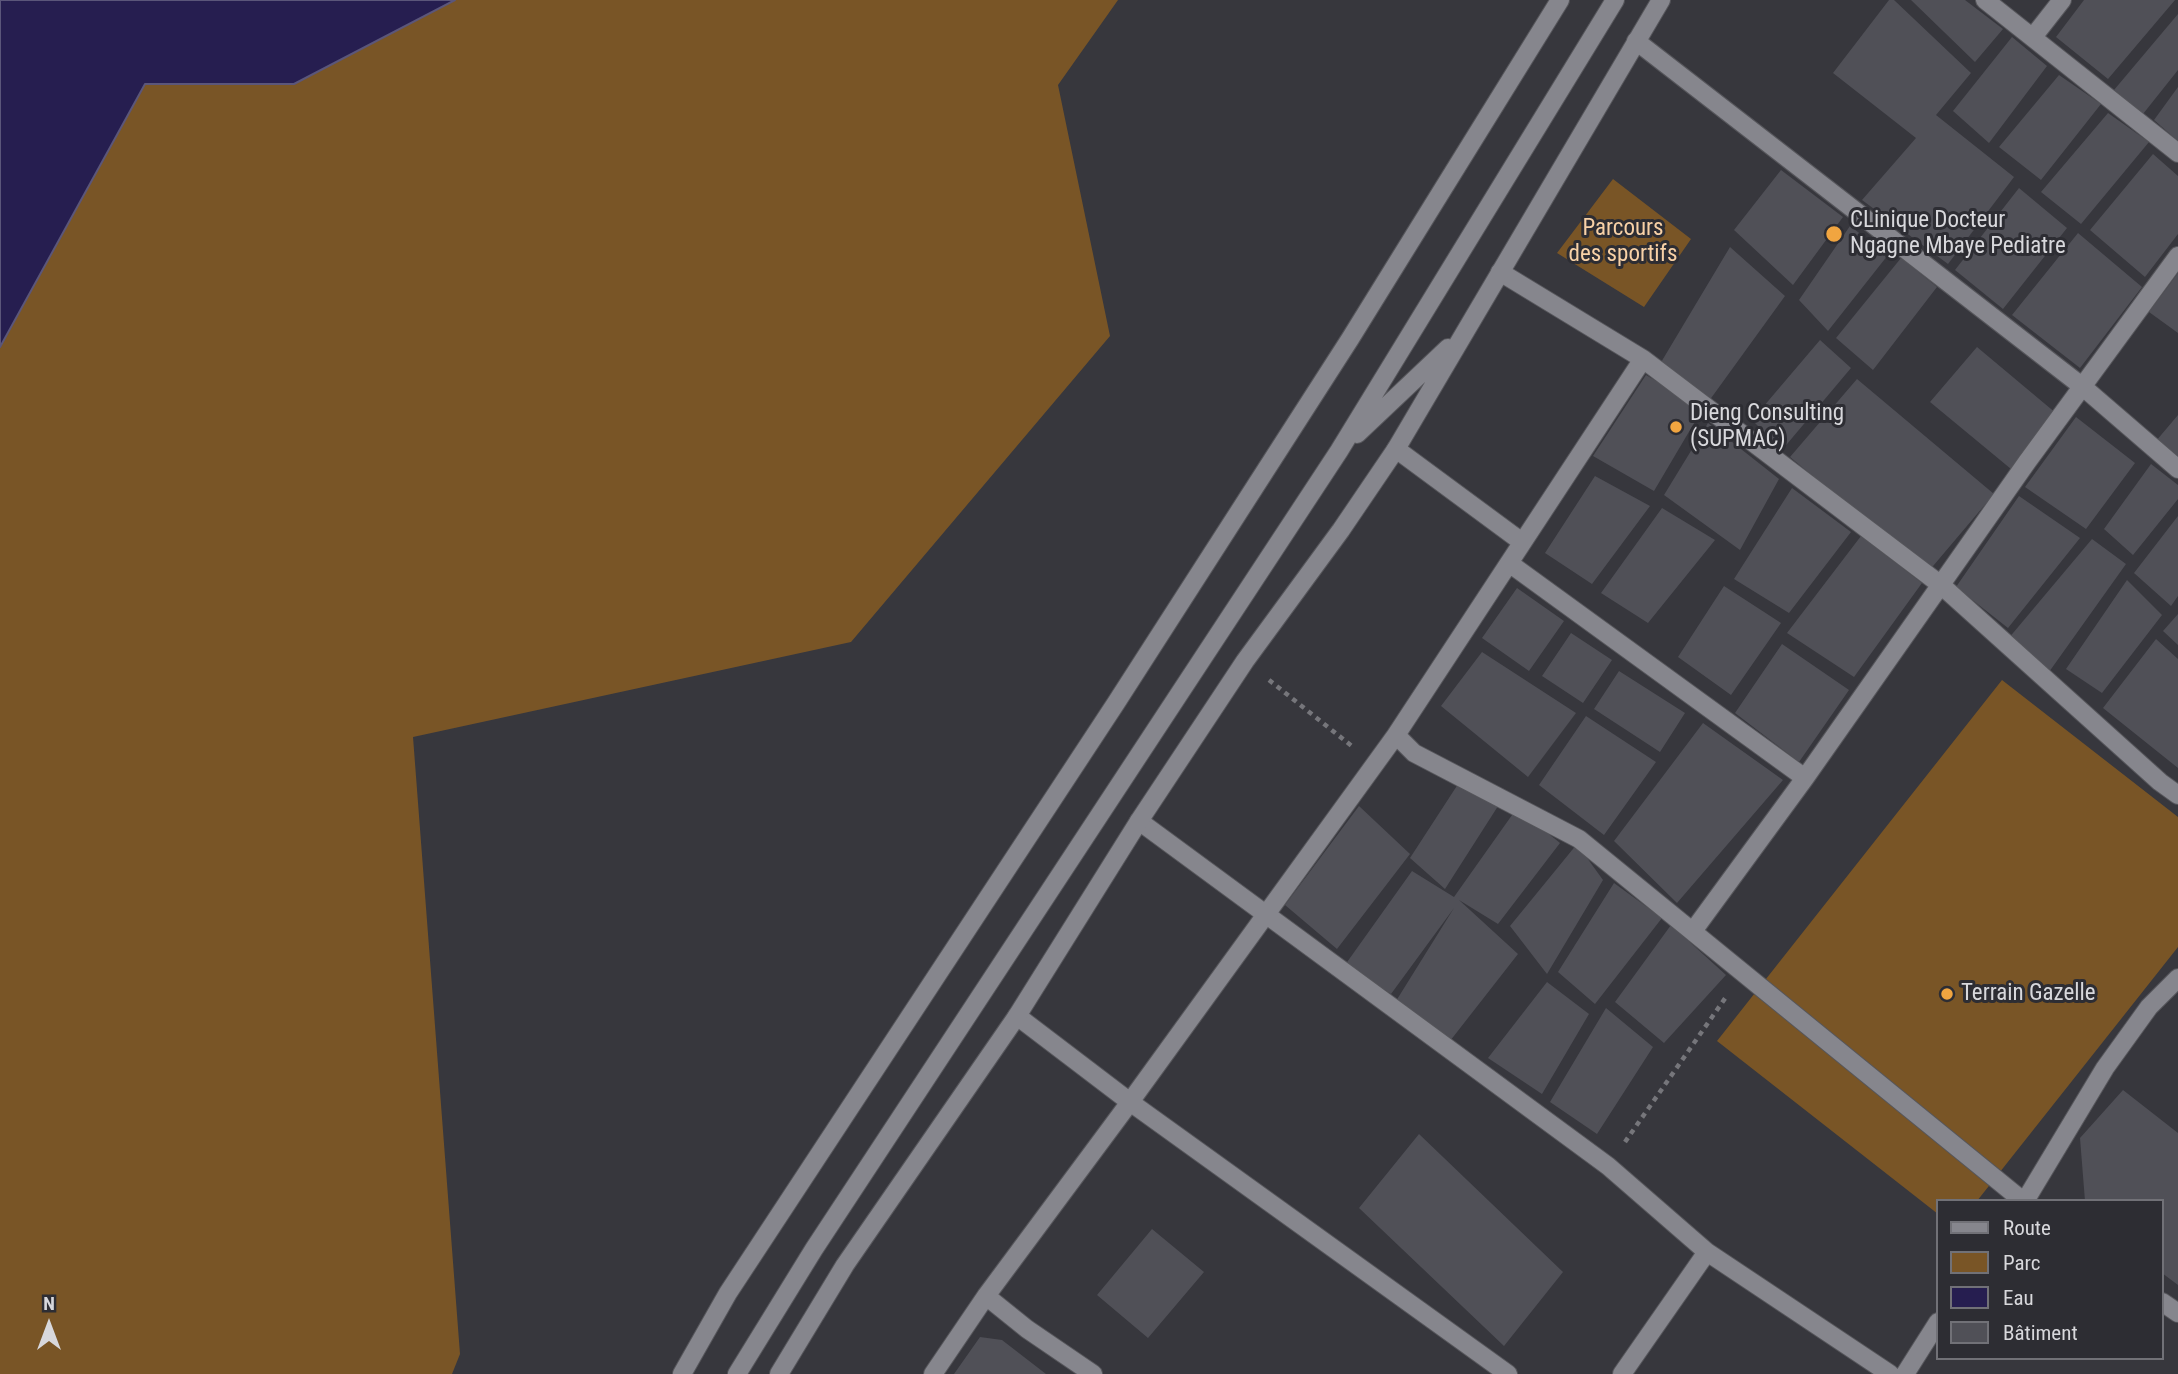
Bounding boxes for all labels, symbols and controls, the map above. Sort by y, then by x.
place label: CLinique Docteur Ngagne Mbaye Pediatre [1850,207,2066,261]
park label: Parcours des sportifs [1569,215,1677,269]
marker: CLinique Docteur Ngagne Mbaye Pediatre [1824,224,1844,244]
place label: Dieng Consulting (SUPMAC) [1690,400,1844,454]
marker: Dieng Consulting (SUPMAC) [1668,419,1684,435]
place label: Terrain Gazelle [1961,980,2096,1008]
marker: Terrain Gazelle [1939,986,1955,1002]
legend [1937,1199,2164,1360]
text: Route [2003,1216,2051,1240]
text: Parc [2003,1251,2041,1275]
text: Eau [2003,1286,2034,1310]
north arrow [14,1290,84,1360]
text: N [43,1292,55,1315]
text: Bâtiment [2003,1321,2078,1345]

